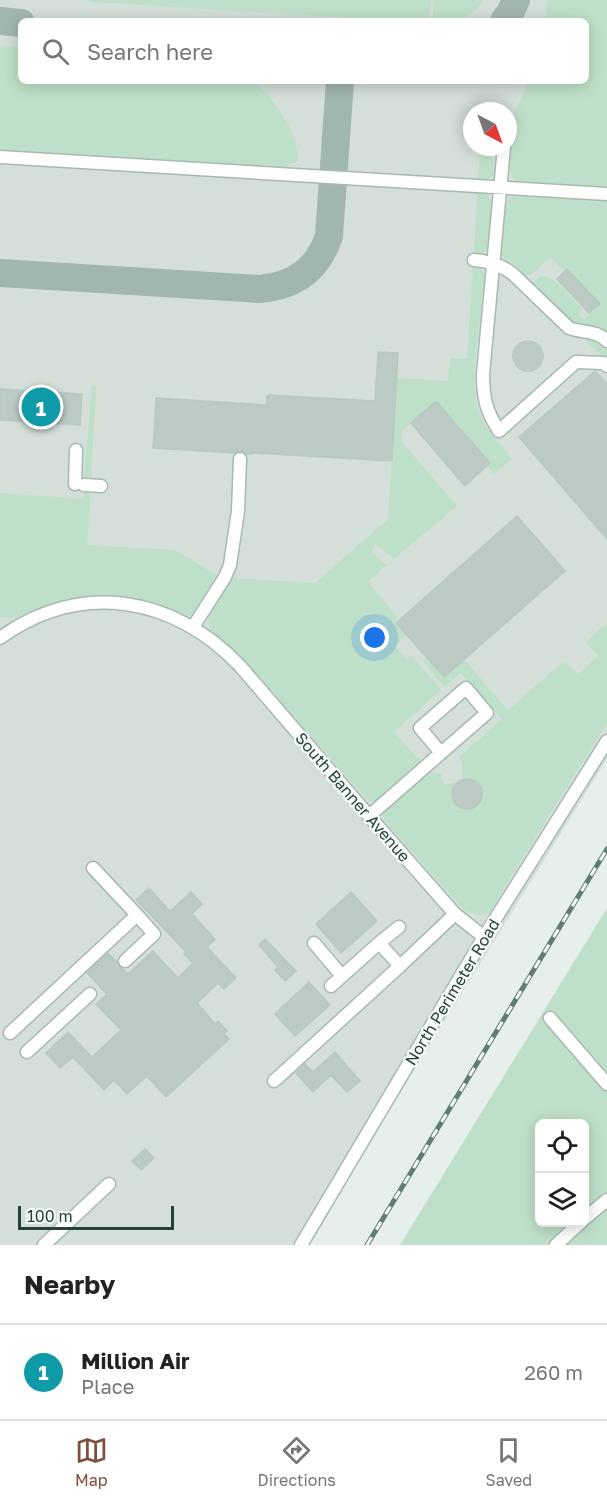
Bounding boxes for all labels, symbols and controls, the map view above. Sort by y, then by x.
search box [18,18,589,84]
icon: search [39,35,72,68]
text: Search here [87,38,213,65]
north arrow [463,102,517,156]
pin: 1 [22,384,60,430]
your location [360,623,389,652]
street label: South Banner Avenue [291,728,415,866]
street label: North Perimeter Road [400,915,504,1069]
map controls [535,1119,589,1227]
button: locate [535,1119,589,1173]
button: layers [535,1173,589,1227]
scale bar [18,1203,174,1230]
text: 100 m [27,1206,73,1226]
text: Nearby [24,1269,115,1300]
text: Million Air [81,1347,190,1374]
text: 1 [38,1360,49,1384]
text: 260 m [524,1360,583,1384]
text: Place [81,1374,134,1398]
tab: Map [75,1434,108,1490]
tab: Directions [258,1434,336,1490]
tab: Saved [485,1434,532,1490]

